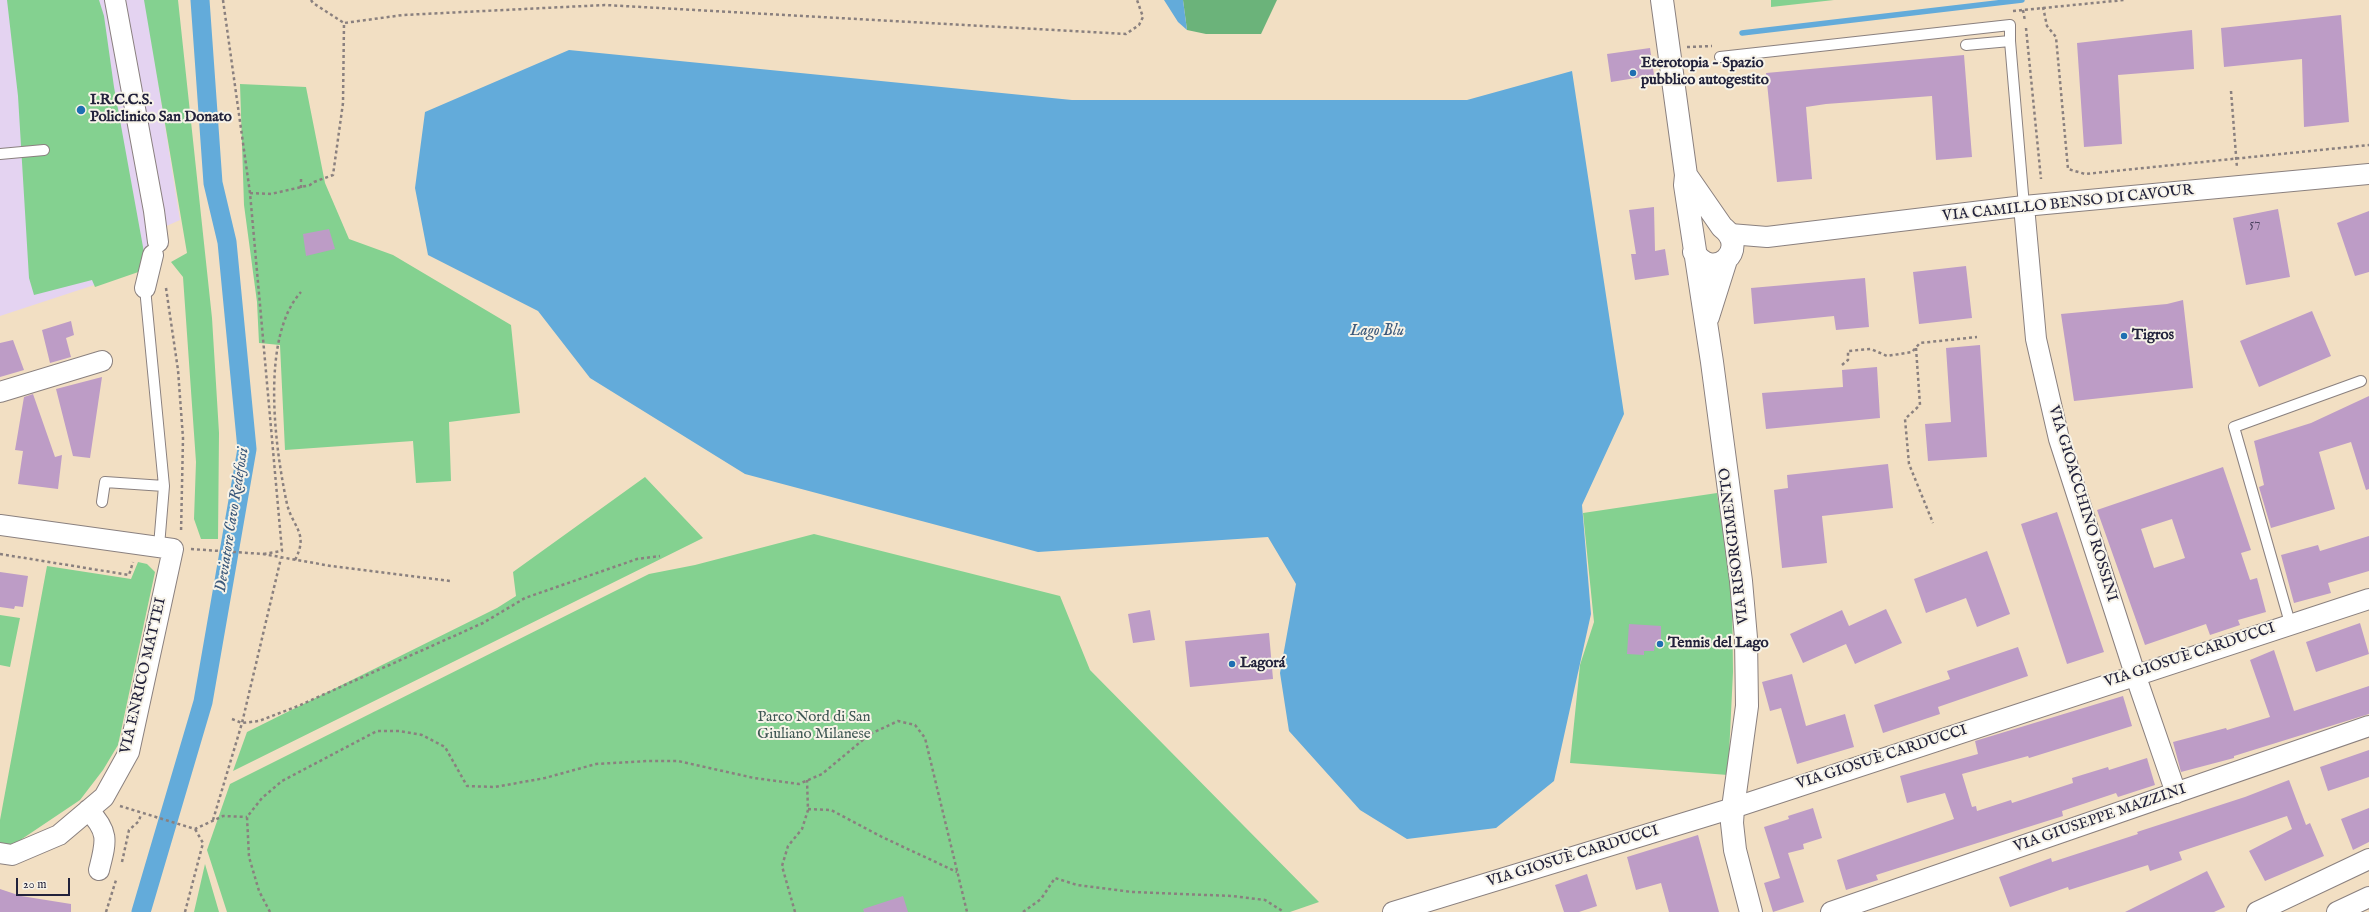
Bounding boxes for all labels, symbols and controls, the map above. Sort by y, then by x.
place label: Eterotopia - Spazio pubblico autogestito [1641,55,1769,90]
marker: Eterotopia - Spazio pubblico autogestito [1628,68,1638,78]
place label: I.R.C.C.S. Policlinico San Donato [90,92,232,127]
marker: I.R.C.C.S. Policlinico San Donato [75,104,87,116]
street label: VIA CAMILLO BENSO DI CAVOUR [1942,182,2194,226]
house number: 57 [2250,216,2260,232]
water label: Lago Blu [1350,322,1404,342]
place label: Tigros [2132,327,2174,345]
marker: Tigros [2119,331,2129,341]
street label: VIA GIOACCHINO ROSSINI [2044,404,2120,604]
water label: Deviatore Cavo Redefossi [212,447,254,593]
street label: VIA RISORGIMENTO [1716,467,1754,625]
street label: VIA ENRICO MATTEI [117,596,171,756]
street label: VIA GIOSUÈ CARDUCCI [2102,620,2278,692]
place label: Tennis del Lago [1668,635,1769,653]
marker: Tennis del Lago [1655,639,1665,649]
place label: Lagorá [1240,655,1285,673]
marker: Lagorá [1227,659,1237,669]
park label: Parco Nord di San Giuliano Milanese [757,709,871,744]
street label: VIA GIOSUÈ CARDUCCI [1794,722,1970,794]
street label: VIA GIUSEPPE MAZZINI [2012,781,2188,857]
street label: VIA GIOSUÈ CARDUCCI [1485,822,1661,892]
scale bar [18,870,72,896]
text: 20 m [23,877,46,892]

